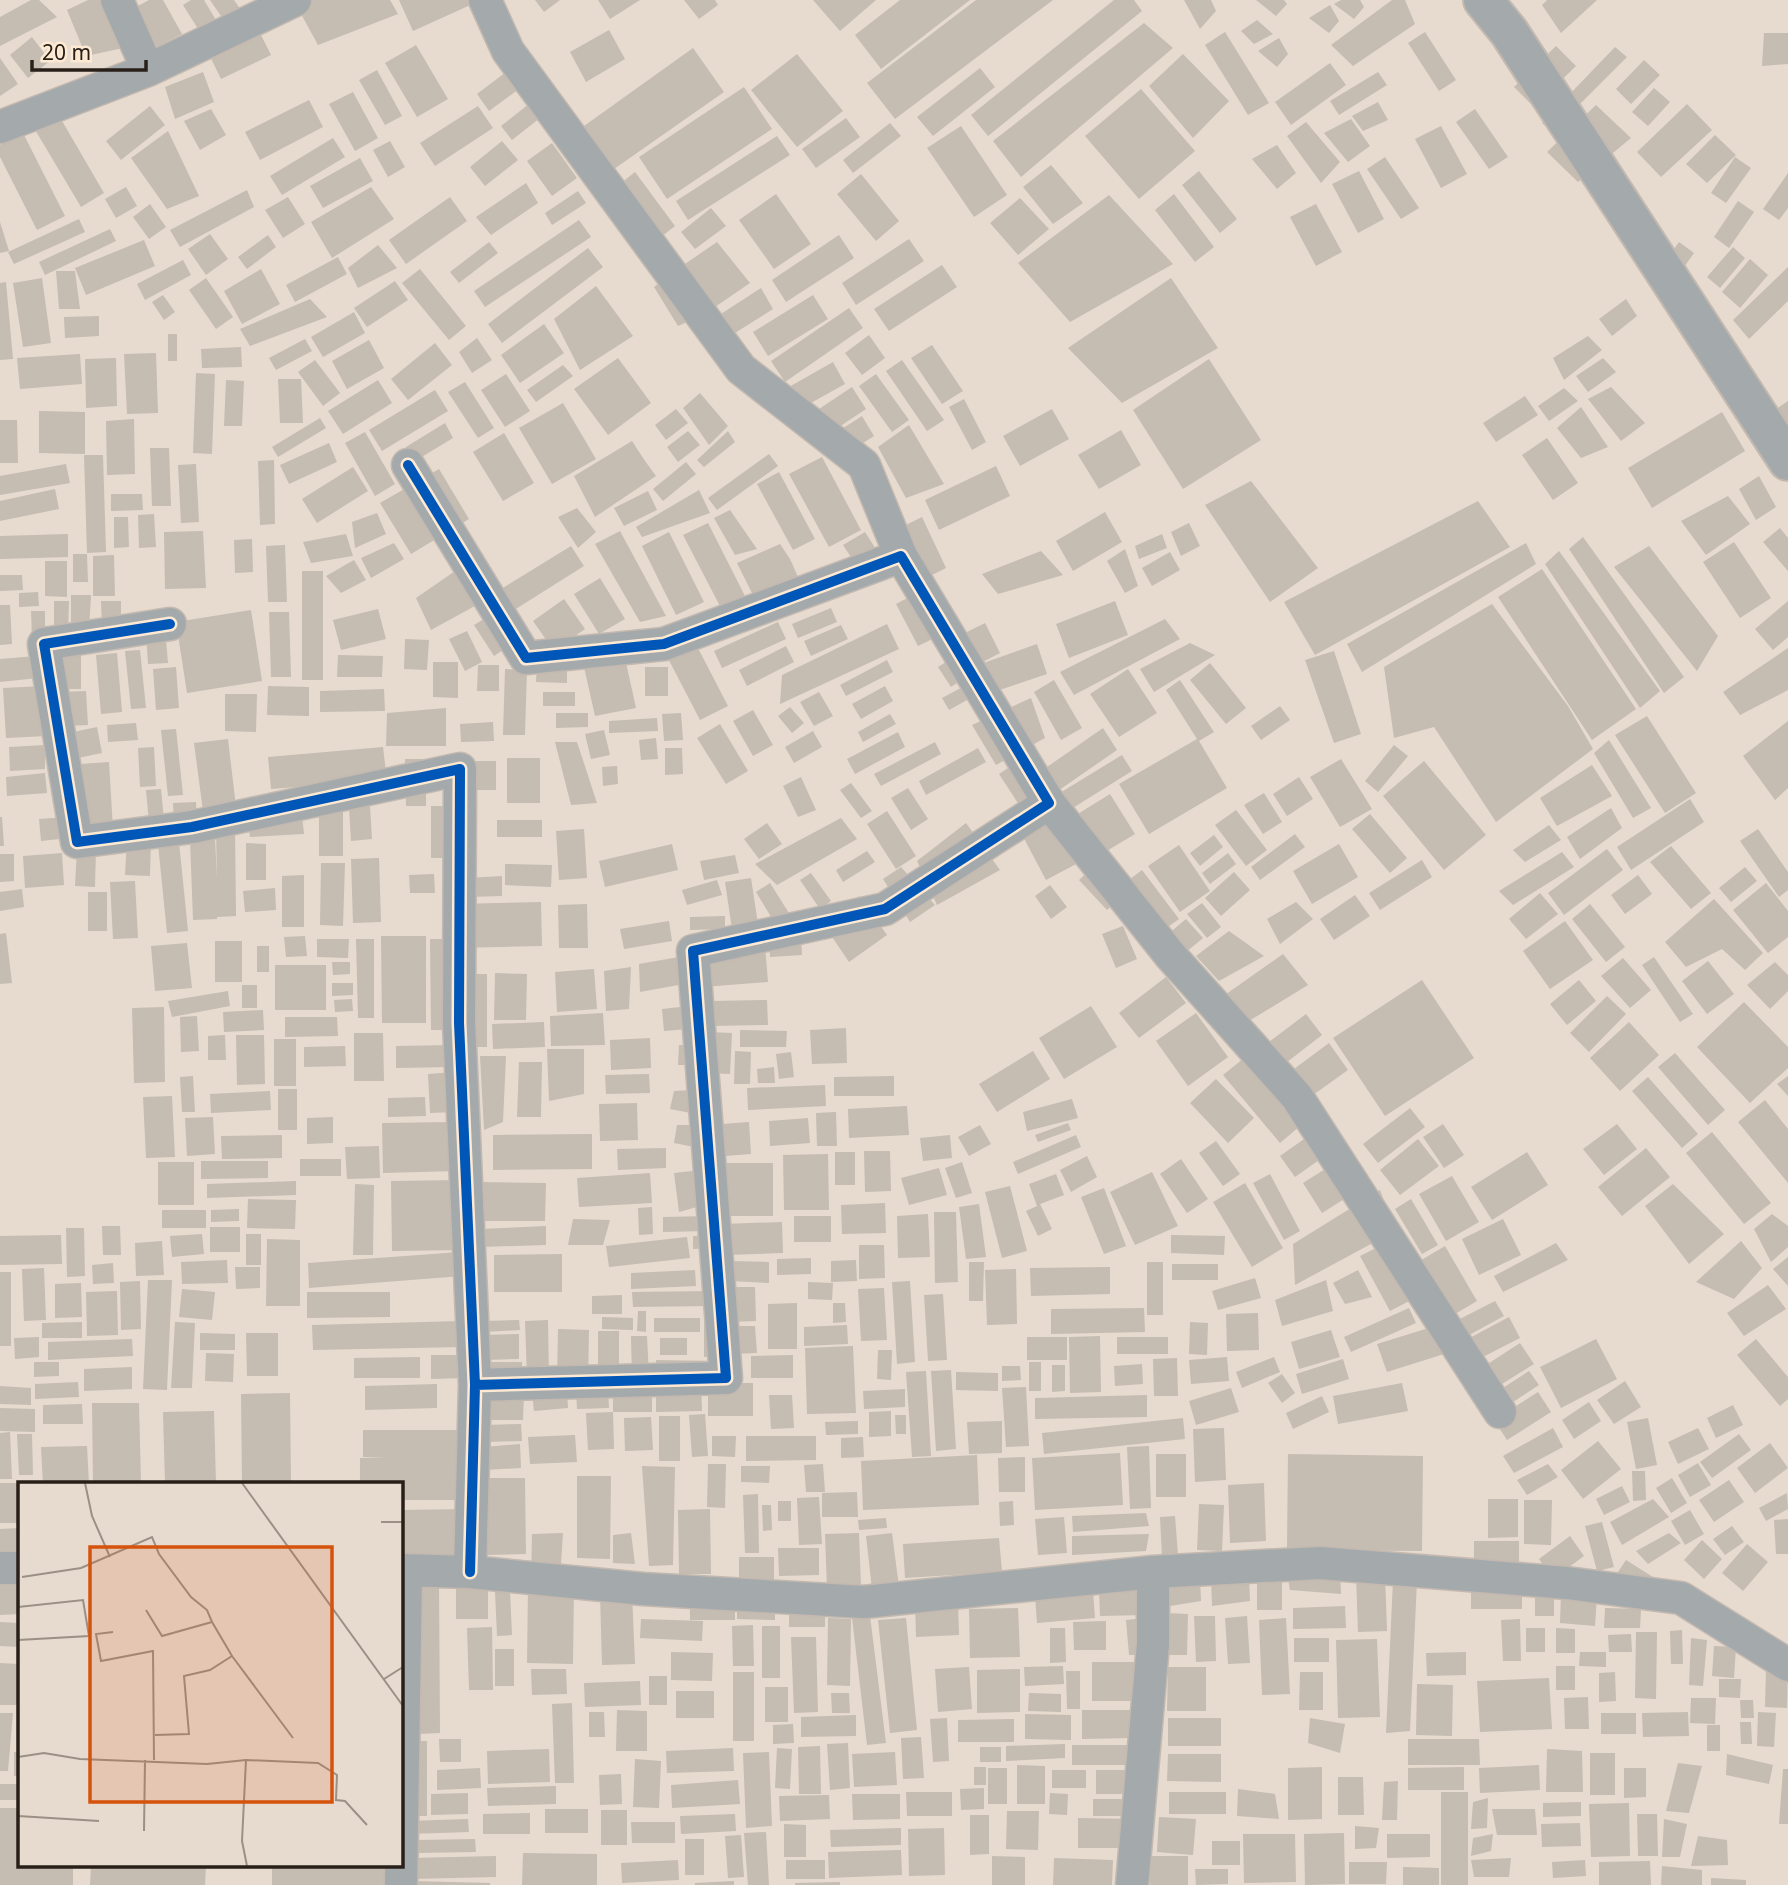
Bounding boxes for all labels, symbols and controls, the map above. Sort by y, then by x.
scale bar [32,28,145,72]
text: 20 m [42,38,91,66]
inset map [18,1482,402,1868]

